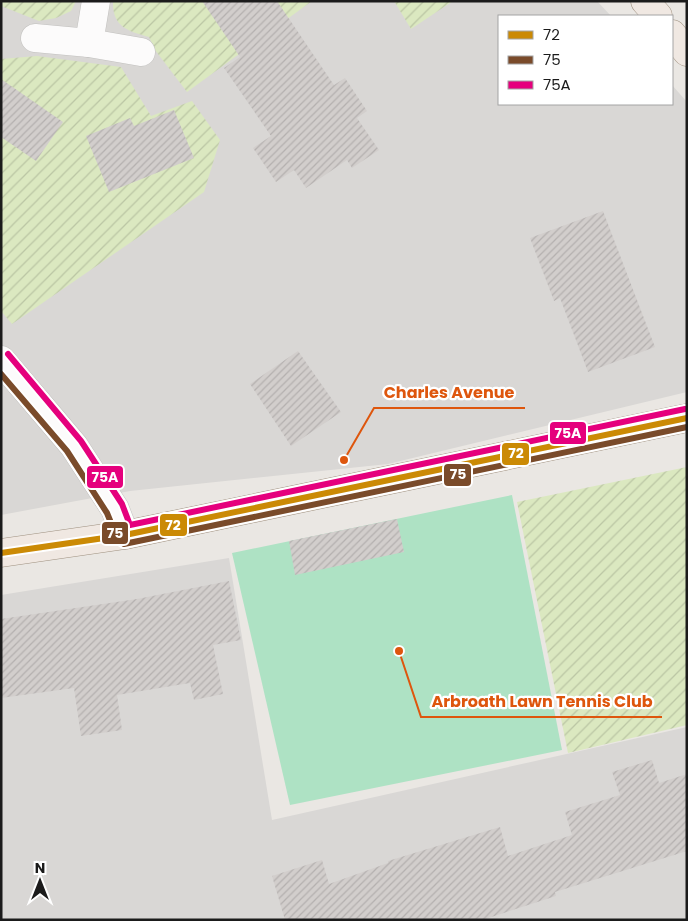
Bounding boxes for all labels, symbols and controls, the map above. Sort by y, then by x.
legend [498,15,673,105]
text: 72 [543,24,560,45]
text: 75 [543,49,561,70]
text: 75A [543,74,571,95]
callout: Charles Avenue [374,377,525,408]
text: Charles Avenue [384,381,514,404]
line badge: 75A [549,421,587,445]
text: 75A [555,423,582,443]
line badge: 72 [501,442,530,466]
text: 72 [508,443,524,463]
line badge: 75 [443,463,472,487]
text: 75 [450,464,466,484]
line badge: 75A [86,465,124,489]
text: 75A [92,467,119,487]
line badge: 72 [159,513,188,537]
text: 72 [165,515,181,535]
line badge: 75 [101,521,129,545]
text: 75 [107,523,123,543]
callout: Arbroath Lawn Tennis Club [421,686,662,717]
text: Arbroath Lawn Tennis Club [431,690,653,713]
north arrow [15,856,65,906]
text: N [35,858,45,878]

